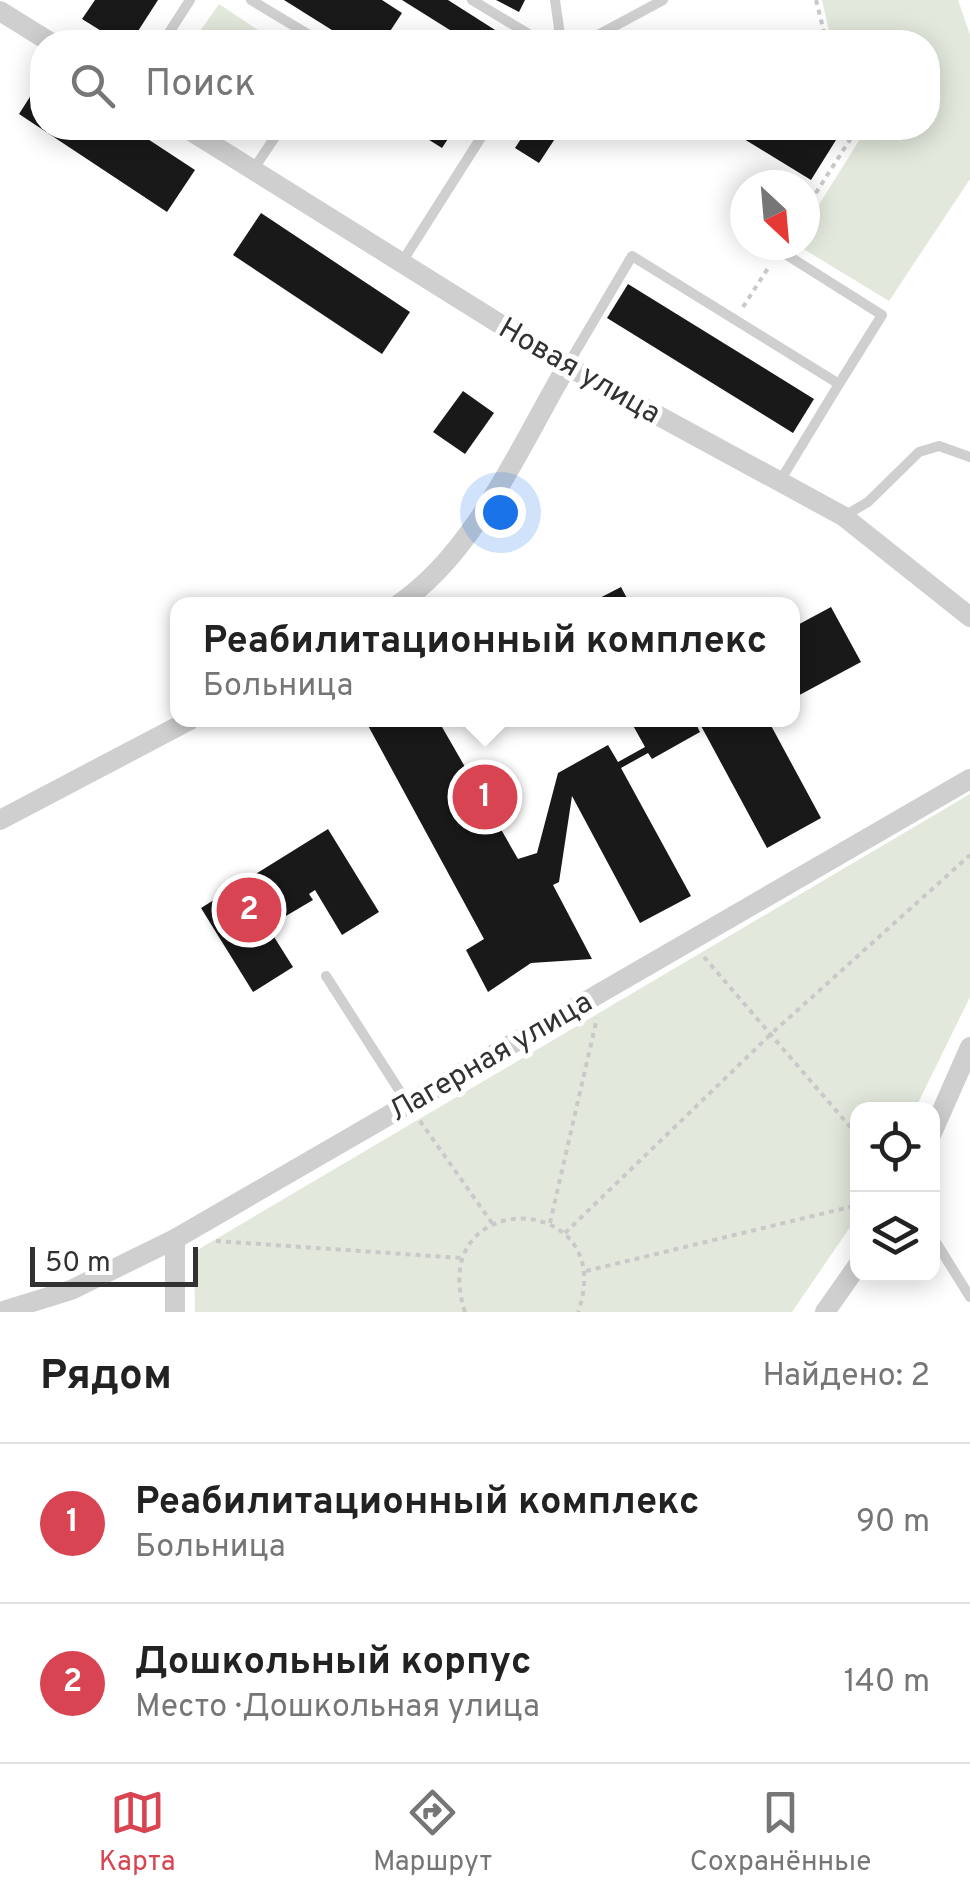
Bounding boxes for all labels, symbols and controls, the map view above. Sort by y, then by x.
search box [30,30,940,140]
icon: search [65,58,120,113]
text: Поиск [145,61,256,110]
north arrow [730,170,820,260]
street label: Новая улица [491,311,666,433]
your location [475,487,526,538]
popup [170,597,800,727]
text: Реабилитационный комплекс [203,618,767,667]
text: Больница [203,667,353,707]
pin: 1 [452,760,518,834]
pin: 2 [216,872,282,948]
street label: Лагерная улица [383,985,600,1131]
map controls [850,1102,940,1282]
button: locate [850,1102,940,1192]
button: layers [850,1192,940,1282]
scale bar [30,1242,198,1286]
text: 50 m [45,1246,111,1282]
text: Рядом [40,1351,172,1404]
text: Найдено: 2 [763,1357,930,1397]
text: Реабилитационный комплекс [135,1479,700,1528]
text: 1 [66,1503,79,1543]
text: 90 m [856,1503,930,1543]
text: Больница [135,1528,286,1568]
text: Дошкольный корпус [135,1639,531,1688]
text: 2 [63,1663,82,1703]
text: 140 m [844,1663,930,1703]
text: Место · Дошкольная улица [135,1688,540,1728]
tab: Карта [99,1785,175,1881]
tab: Маршрут [373,1785,492,1881]
tab: Сохранённые [690,1785,871,1881]

